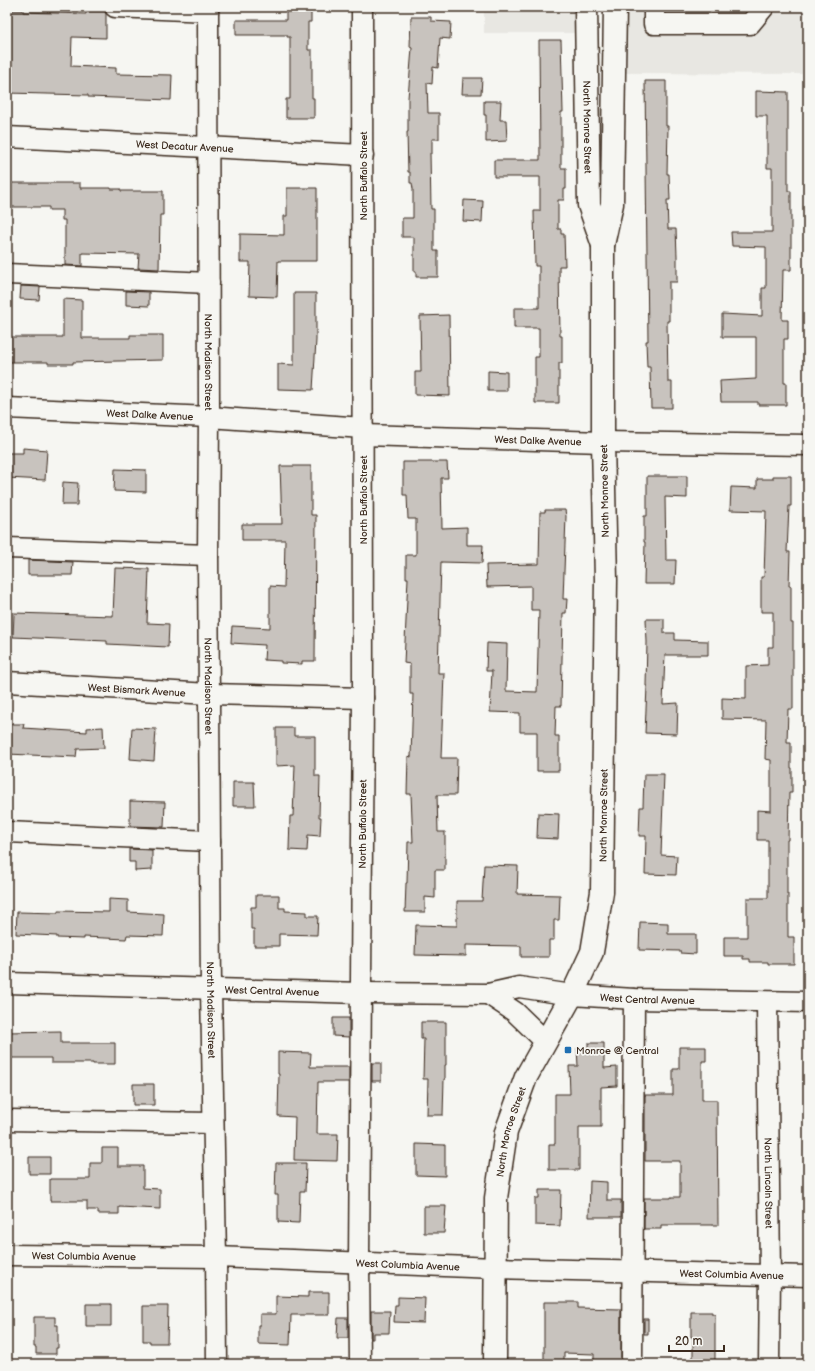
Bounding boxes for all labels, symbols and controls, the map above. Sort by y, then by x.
street label: North Monroe Street [580,80,594,174]
street label: North Buffalo Street [358,131,370,221]
street label: West Decatur Avenue [136,139,234,155]
street label: North Madison Street [202,314,214,410]
street label: West Dalke Avenue [106,407,194,423]
street label: West Dalke Avenue [494,434,582,448]
street label: North Monroe Street [598,444,612,538]
street label: North Buffalo Street [358,455,370,545]
street label: North Madison Street [202,637,214,735]
street label: West Bismark Avenue [87,682,186,700]
street label: North Monroe Street [597,769,611,862]
street label: North Buffalo Street [357,779,369,869]
street label: North Madison Street [204,961,217,1059]
street label: West Central Avenue [224,984,319,999]
street label: West Central Avenue [600,992,695,1007]
marker: Monroe @ Central [563,1045,573,1055]
place label: Monroe @ Central [576,1045,659,1057]
street label: North Monroe Street [494,1085,529,1178]
street label: North Lincoln Street [761,1137,774,1229]
street label: West Columbia Avenue [32,1250,136,1263]
street label: West Columbia Avenue [356,1258,460,1274]
street label: West Columbia Avenue [679,1268,784,1282]
scale bar [669,1327,724,1353]
text: 20 m [675,1334,702,1349]

